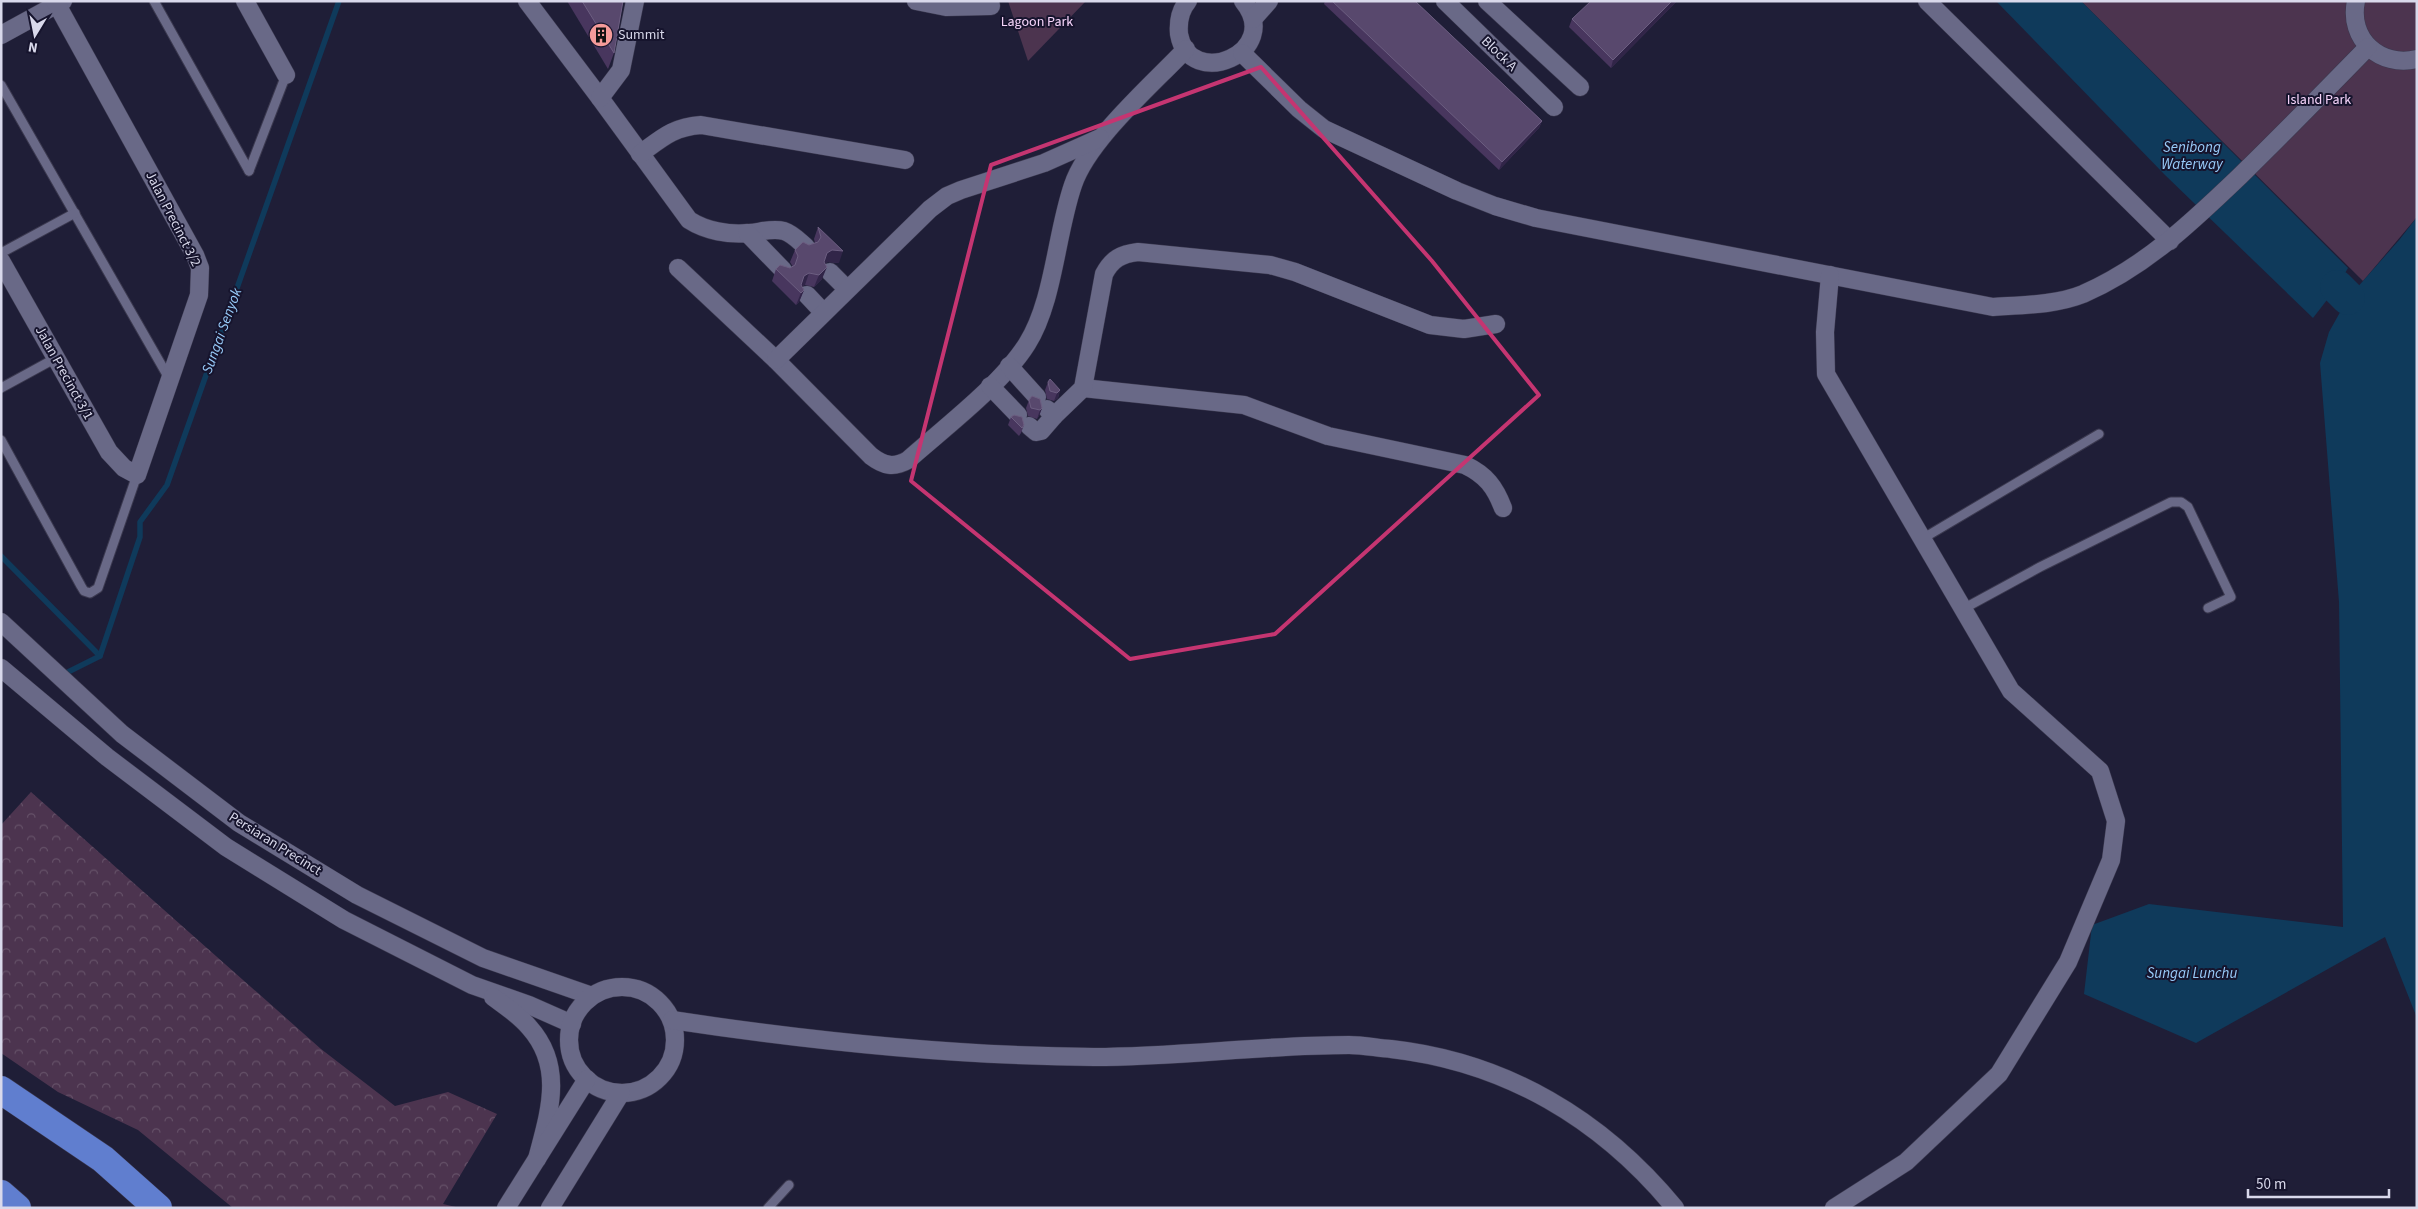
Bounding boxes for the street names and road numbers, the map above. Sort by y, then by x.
street label: Block A [1477,32,1522,76]
street label: Jalan Precinct 3/2 [140,168,206,270]
street label: Jalan Precinct 3/1 [30,322,98,424]
street label: Persiaran Precinct [225,807,325,881]

